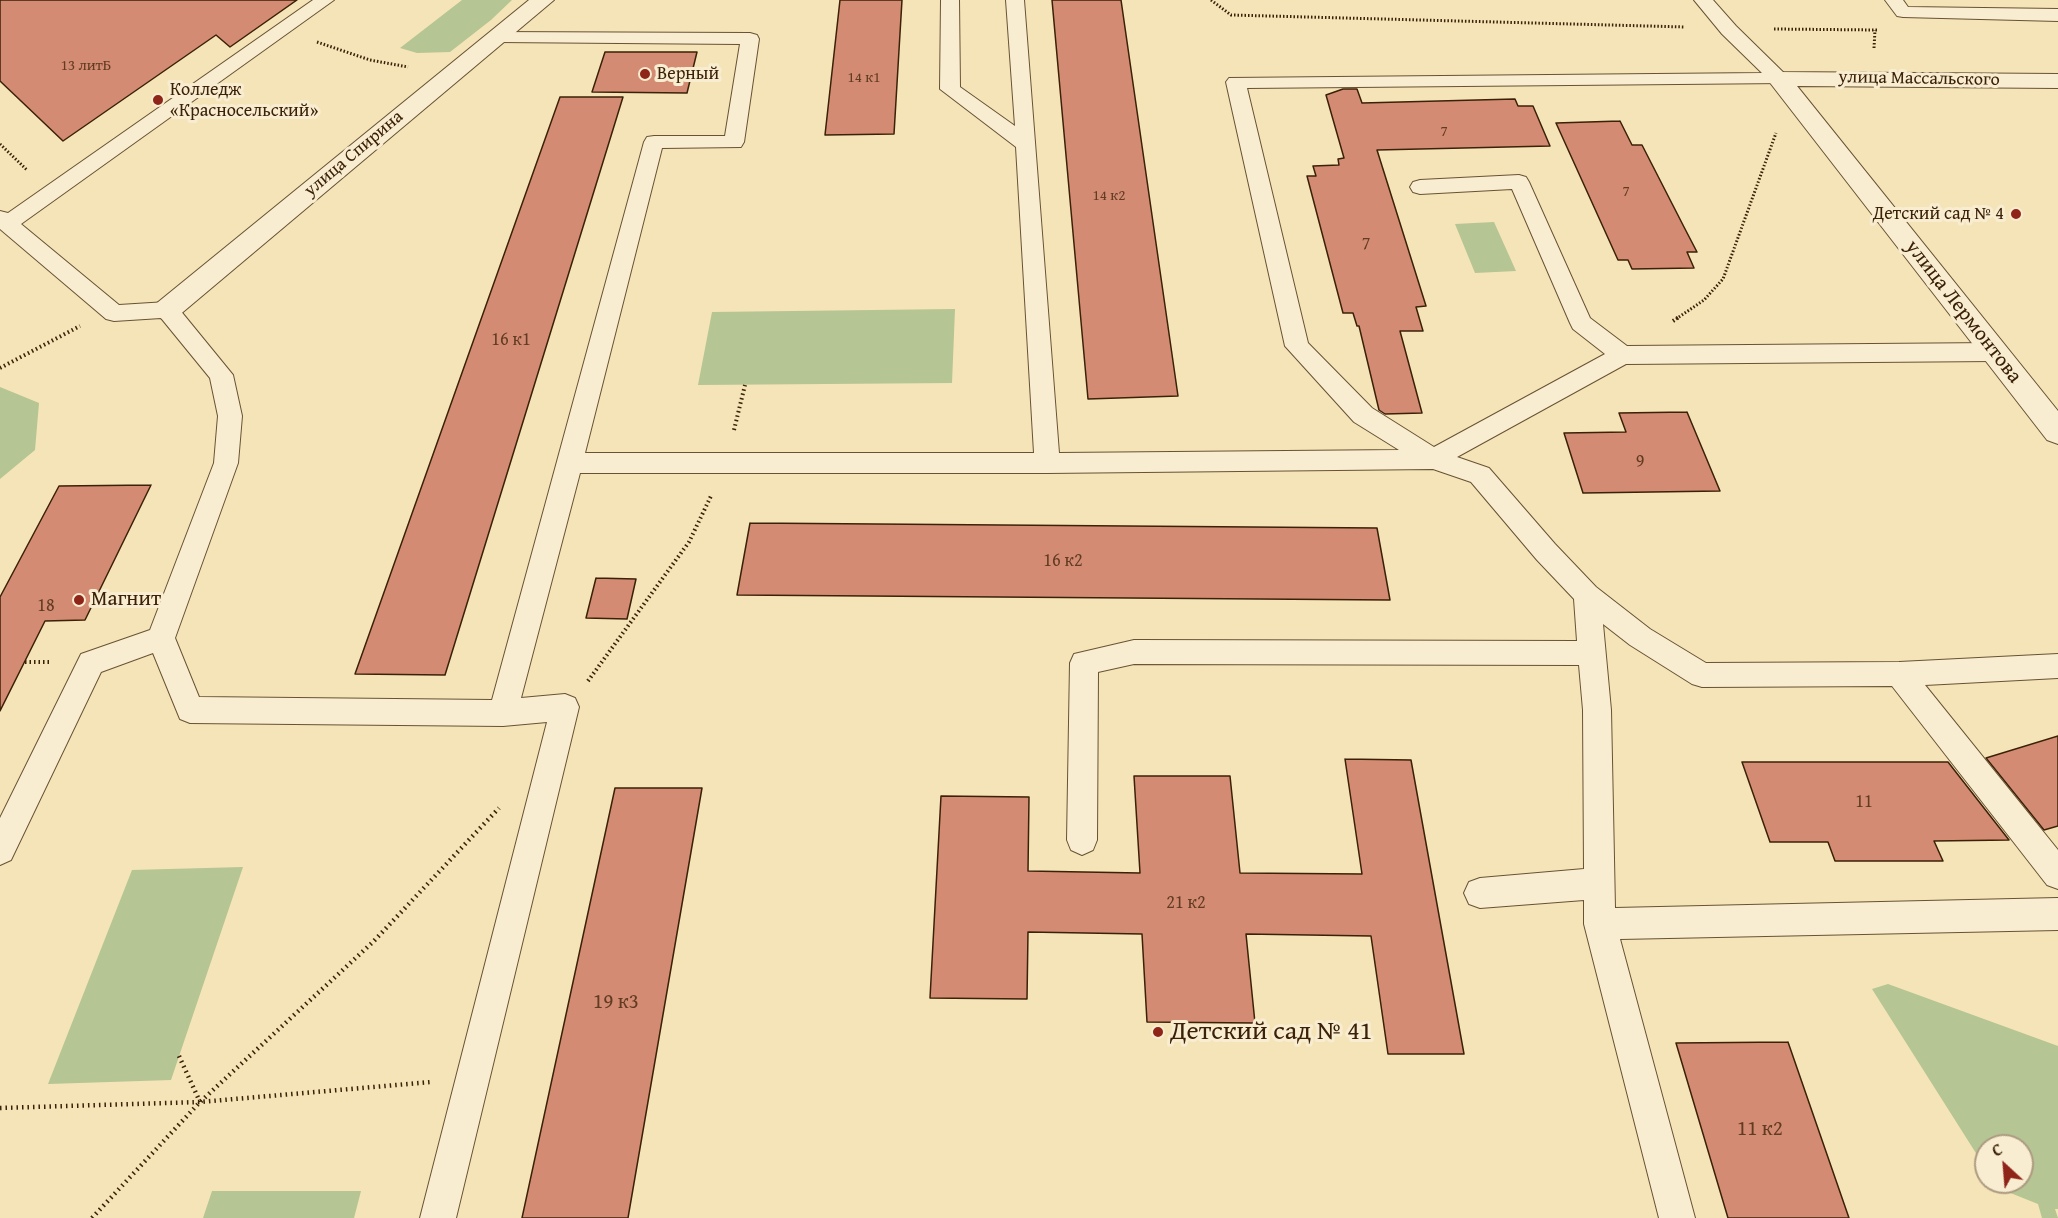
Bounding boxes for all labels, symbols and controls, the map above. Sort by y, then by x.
house number: 13 литБ [61,57,111,75]
place label: Верный [657,63,719,85]
marker: Верный [638,67,652,81]
street label: улица Массальского [1838,67,2000,91]
house number: 14 к1 [848,69,880,87]
place label: Колледж «Красносельский» [170,79,318,122]
marker: Колледж «Красносельский» [151,93,165,107]
street label: улица Спирина [300,106,408,202]
house number: 7 [1440,123,1448,141]
house number: 7 [1622,183,1630,201]
house number: 14 к2 [1093,187,1125,205]
place label: Детский сад № 4 [1873,203,2004,225]
marker: Детский сад № 4 [2009,207,2023,221]
house number: 7 [1362,233,1370,255]
street label: улица Лермонтова [1899,235,2027,389]
house number: 16 к1 [491,329,531,351]
house number: 9 [1636,451,1644,473]
house number: 16 к2 [1043,550,1083,572]
place label: Магнит [91,587,161,613]
marker: Магнит [72,593,86,607]
house number: 18 [37,595,55,617]
house number: 11 [1855,791,1873,813]
house number: 21 к2 [1166,892,1206,914]
house number: 19 к3 [593,990,639,1016]
place label: Детский сад № 41 [1170,1016,1372,1048]
marker: Детский сад № 41 [1151,1025,1165,1039]
house number: 11 к2 [1737,1117,1783,1143]
north arrow [1974,1134,2034,1194]
text: С [1988,1137,2006,1162]

